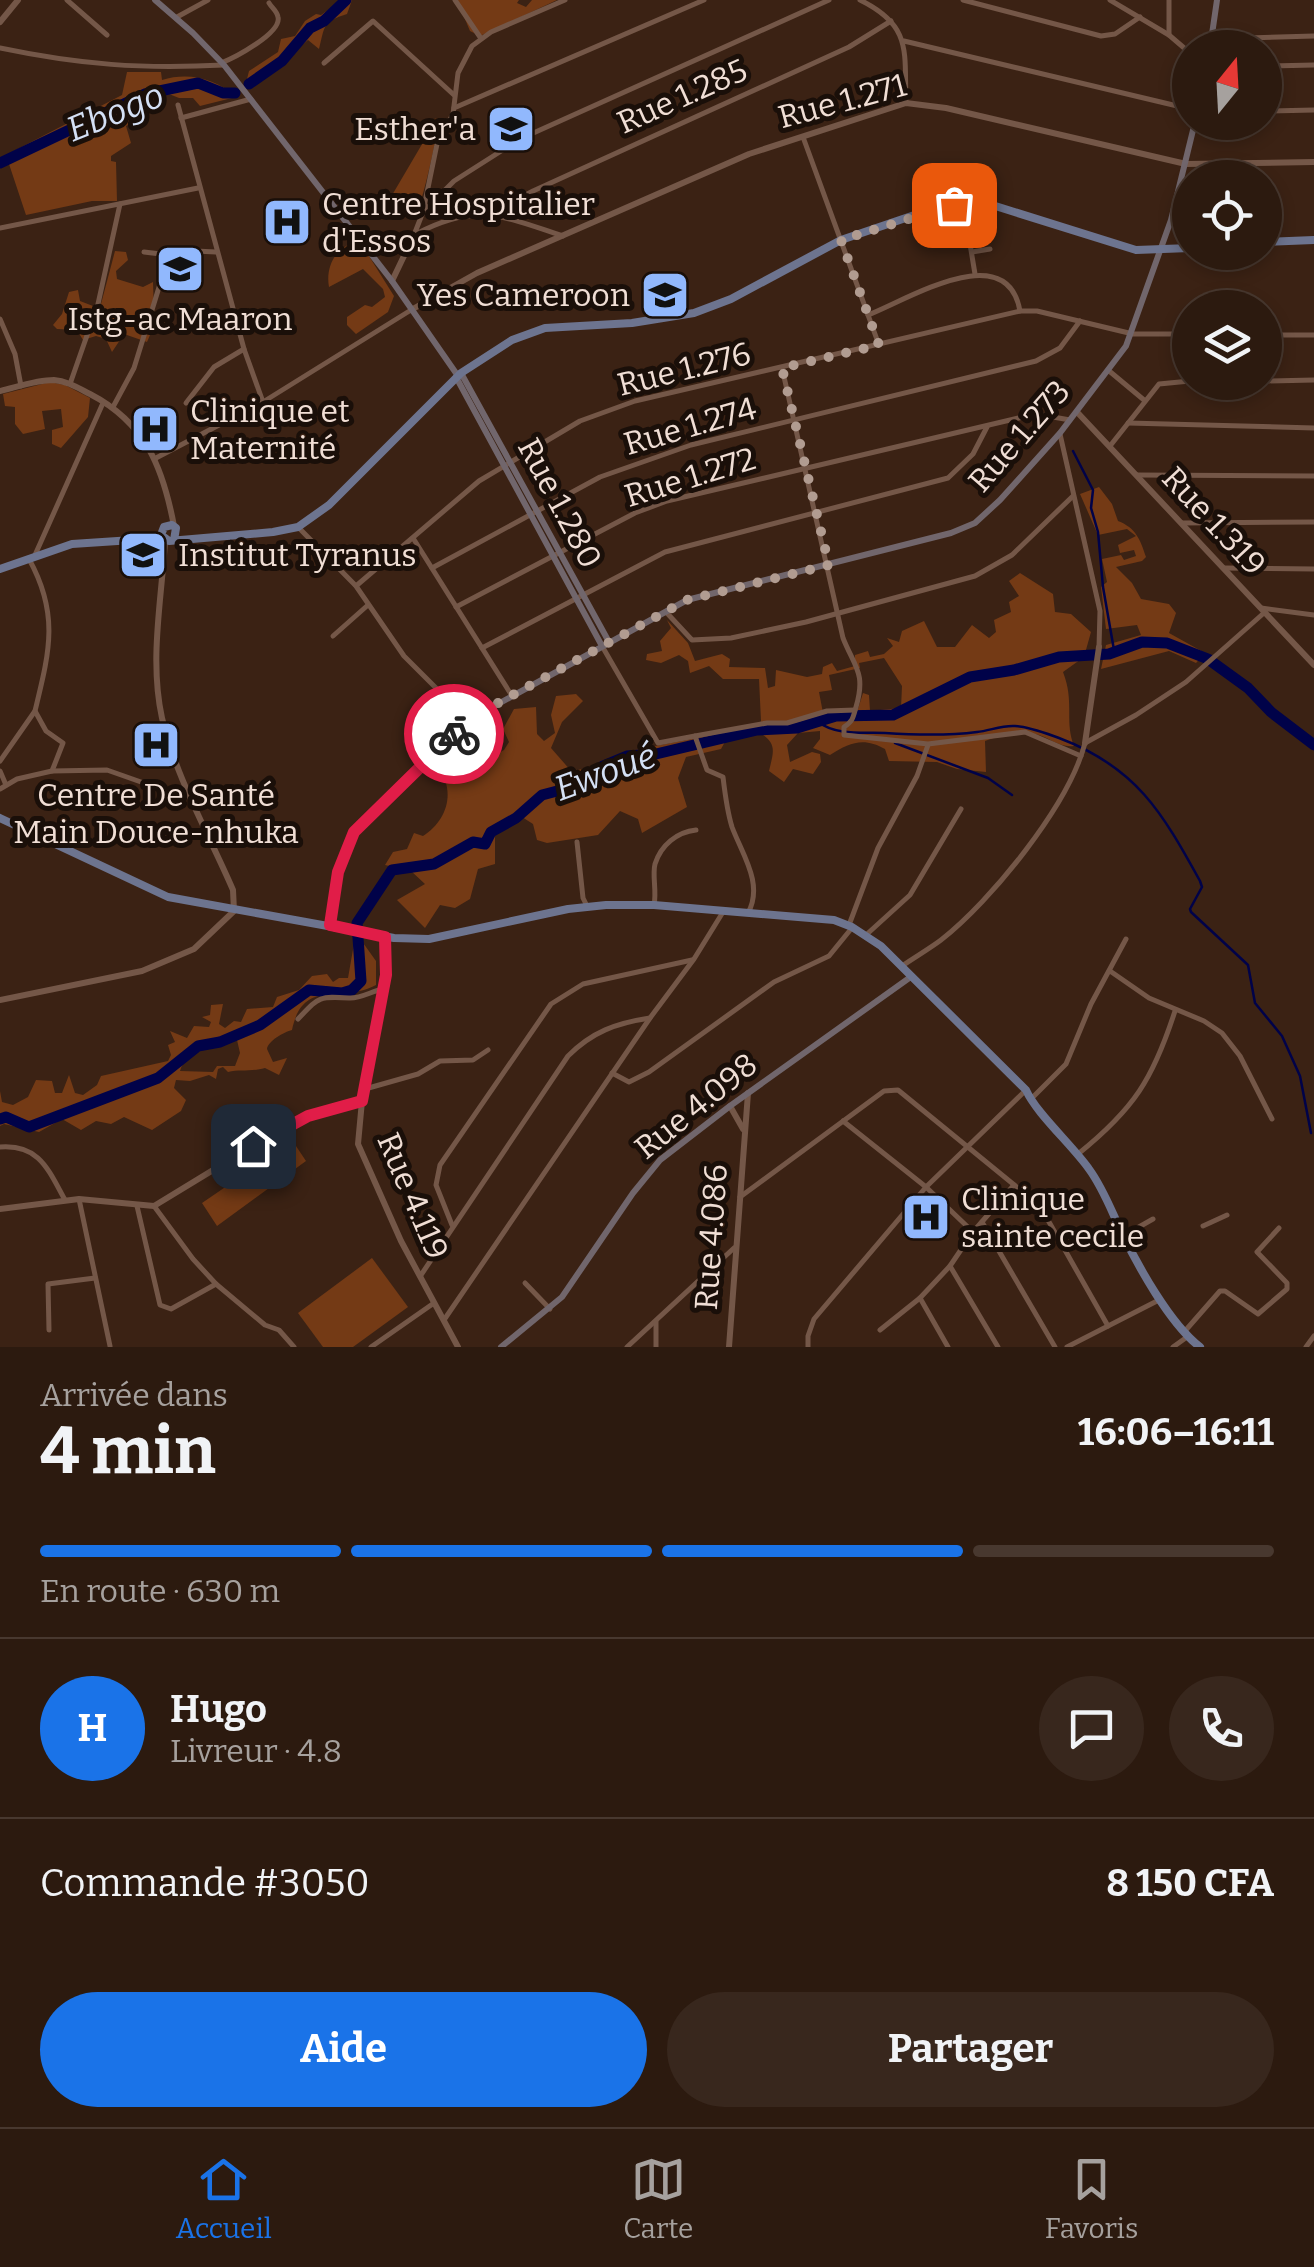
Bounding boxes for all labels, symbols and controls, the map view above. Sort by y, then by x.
north arrow [1172,30,1282,140]
map controls [1172,30,1282,400]
street label: Rue 1.285 [611,51,753,141]
street label: Rue 1.271 [774,66,910,136]
water label: Ebogo [60,74,170,150]
school or university icon: Esther'a [485,103,537,155]
place label: Esther'a [354,110,476,148]
button: locate [1172,160,1282,270]
pin [912,163,997,248]
icon: bag [927,178,982,233]
place label: Centre Hospitalier d'Essos [322,185,595,260]
hospital icon: Centre Hospitalier d'Essos [261,196,313,248]
school or university icon: Istg-ac Maaron [154,243,206,295]
school or university icon: Yes Cameroon [639,269,691,321]
place label: Yes Cameroon [417,276,630,314]
button: layers [1172,290,1282,400]
place label: Istg-ac Maaron [67,300,293,338]
street label: Rue 1.276 [613,334,755,404]
street label: Rue 1.273 [960,373,1078,499]
street label: Rue 1.274 [619,389,761,463]
place label: Clinique et Maternité [190,392,350,467]
hospital icon: Clinique et Maternité [129,403,181,455]
street label: Rue 1.280 [510,432,610,574]
street label: Rue 1.272 [620,439,760,515]
street label: Rue 1.319 [1154,459,1274,583]
school or university icon: Institut Tyranus [117,529,169,581]
place label: Institut Tyranus [178,536,417,574]
courier [404,684,504,784]
icon: bike [427,707,482,762]
hospital icon: Centre De Santé Main Douce-nhuka [130,719,182,771]
water label: Ewoué [549,734,661,810]
place label: Centre De Santé Main Douce-nhuka [13,776,299,851]
street label: Rue 4.098 [627,1045,765,1167]
pin [211,1104,296,1189]
icon: home [226,1119,281,1174]
street label: Rue 4.119 [369,1127,457,1265]
street label: Rue 4.086 [687,1163,735,1311]
place label: Clinique sainte cecile [961,1180,1144,1255]
hospital icon: Clinique sainte cecile [900,1191,952,1243]
text: Arrivée dans [40,1376,228,1414]
text: 16:06–16:11 [1078,1409,1274,1455]
text: 4 min [40,1412,216,1490]
text: En route · 630 m [40,1572,280,1610]
button: chat [1039,1676,1144,1781]
button: phone [1169,1676,1274,1781]
text: Hugo [170,1686,267,1732]
text: H [78,1705,107,1751]
text: Livreur · 4.8 [170,1732,342,1770]
text: Commande #3050 [40,1860,370,1906]
text: 8 150 CFA [1106,1860,1274,1906]
button: Aide [40,1992,647,2107]
button: Partager [667,1992,1274,2107]
tab: Accueil [176,2152,272,2245]
tab: Carte [623,2152,693,2245]
tab: Favoris [1045,2152,1138,2245]

